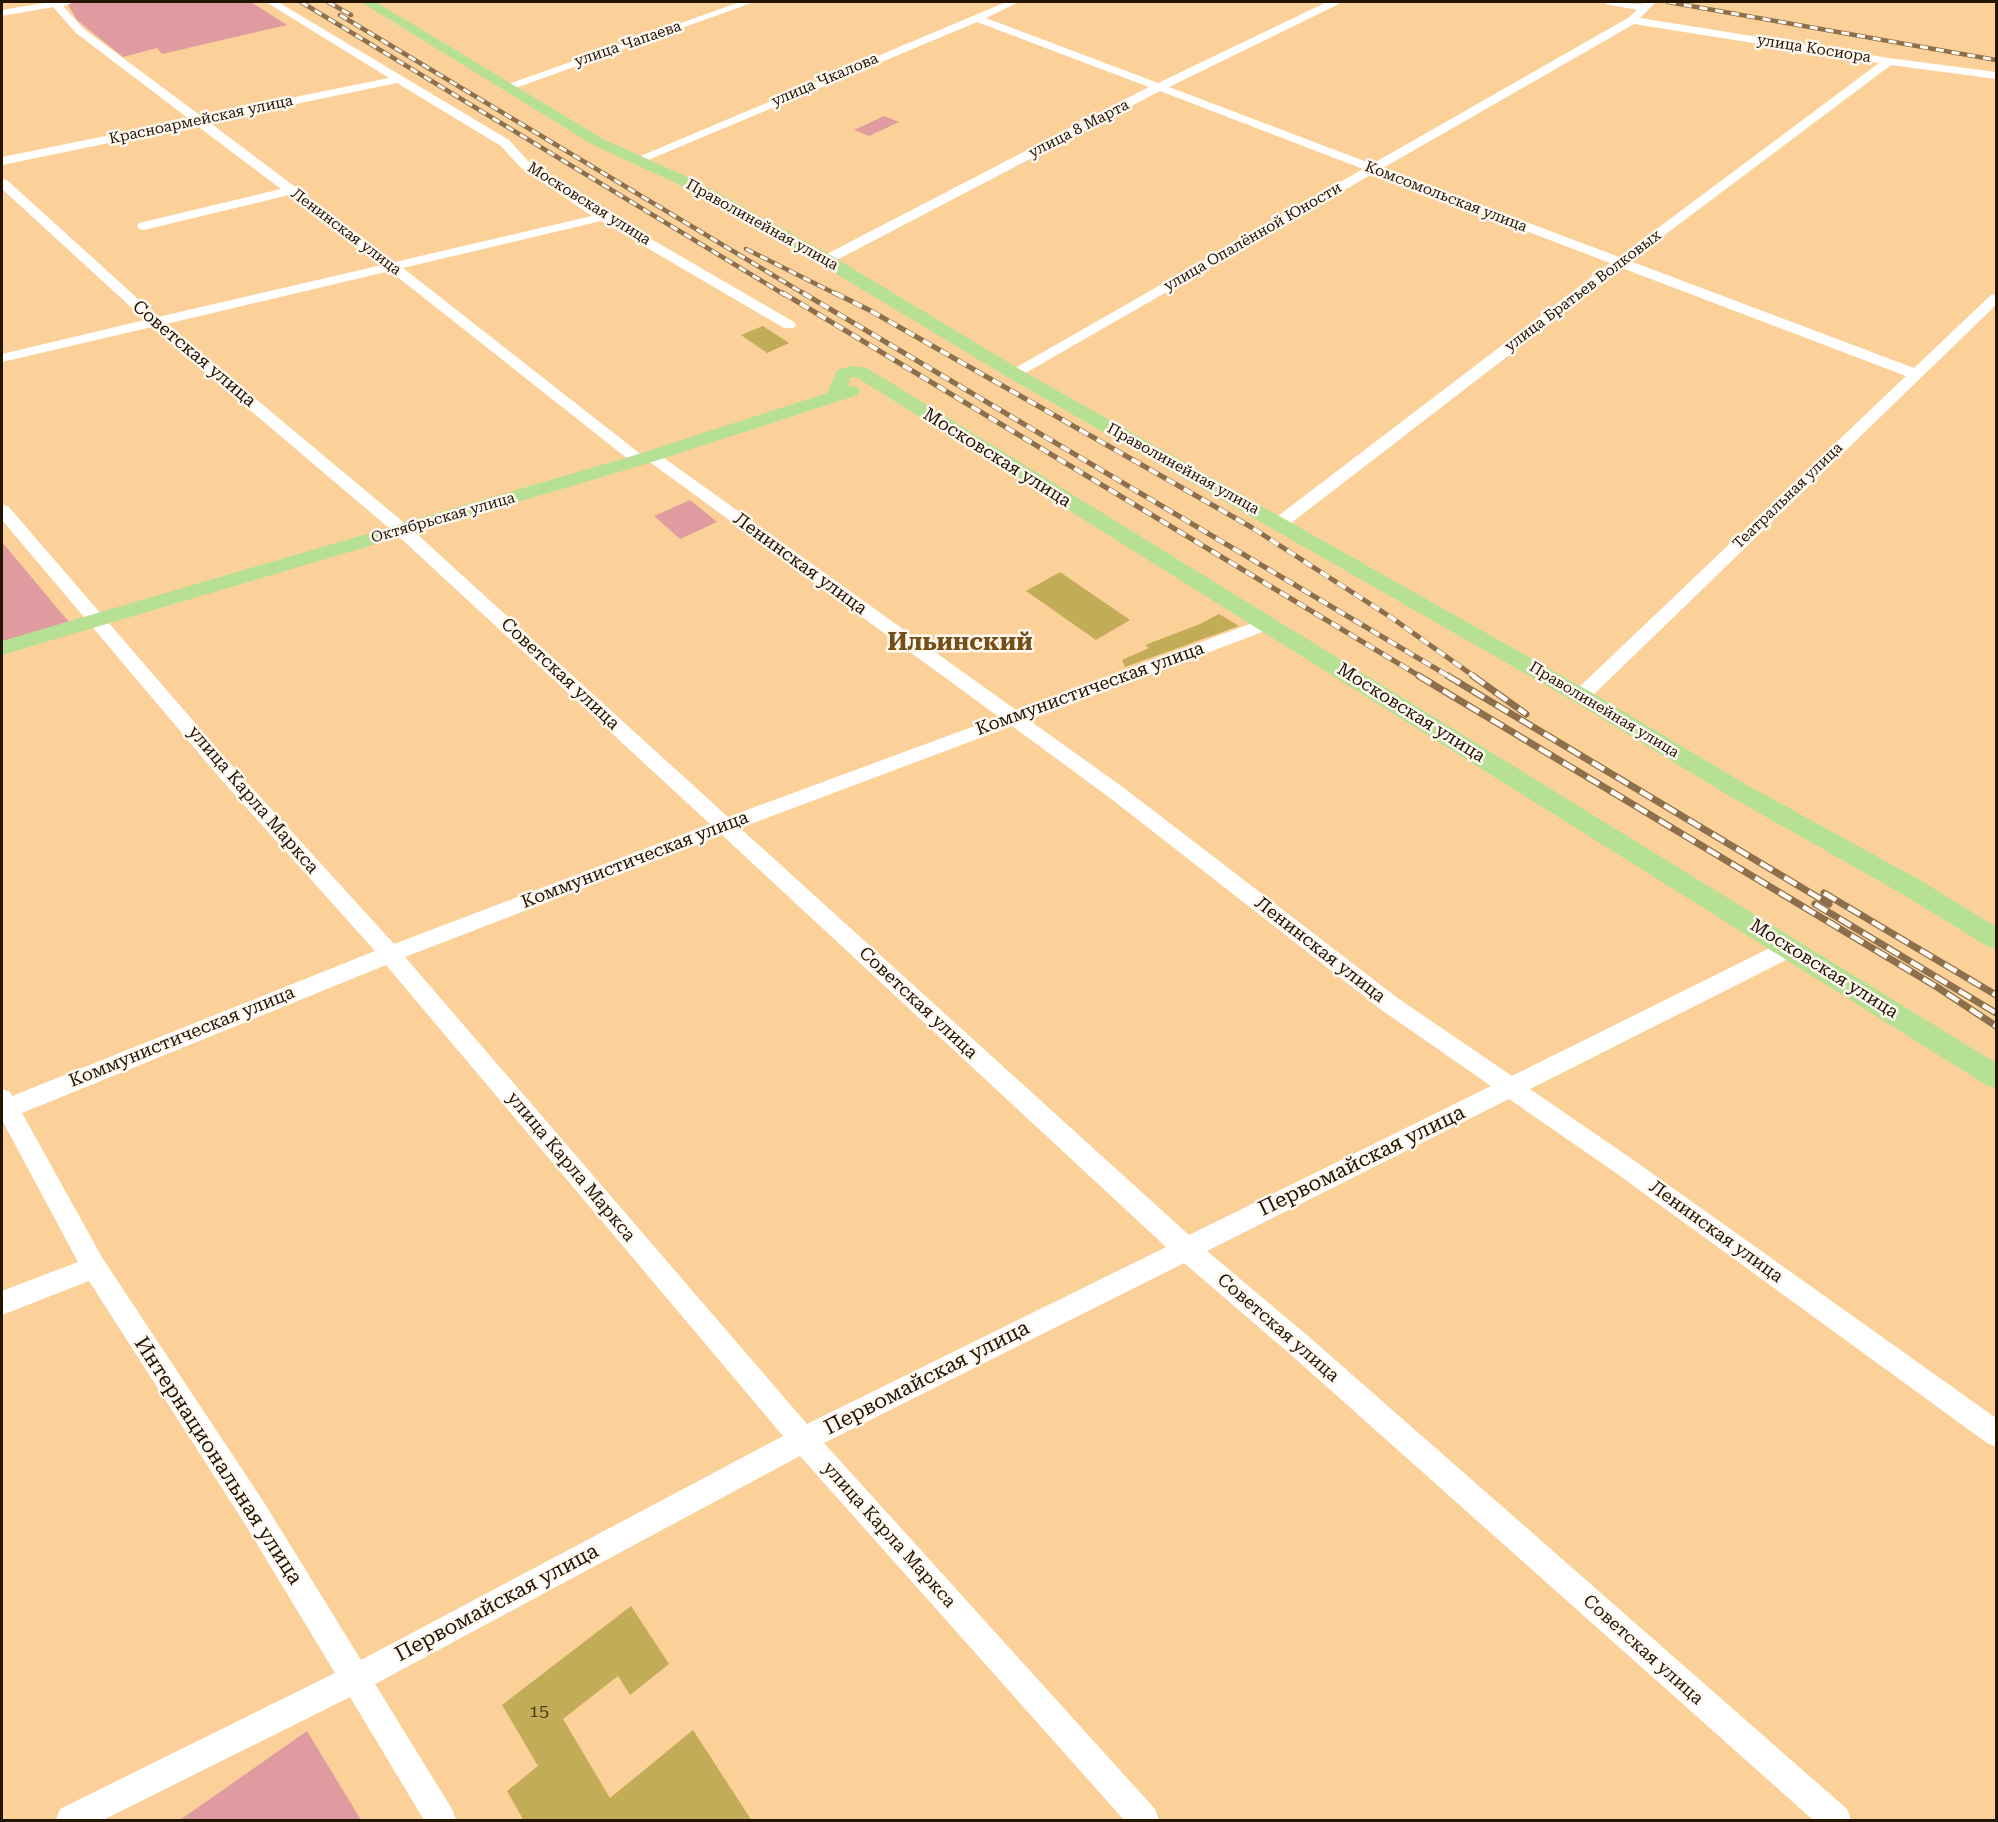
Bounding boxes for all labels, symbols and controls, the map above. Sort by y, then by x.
street label: улица Чапаева [572,17,684,71]
street label: улица Косиора [1756,31,1872,67]
street label: улица Чкалова [769,49,881,111]
street label: Красноармейская улица [107,92,295,148]
street label: улица 8 Марта [1026,96,1132,162]
street label: Комсомольская улица [1362,158,1530,236]
street label: Московская улица [524,159,654,249]
street label: Праволинейная улица [683,176,841,274]
street label: улица Опалённой Юности [1161,179,1345,295]
street label: Ленинская улица [287,185,405,279]
street label: улица Братьев Волковых [1501,226,1665,356]
street label: Советская улица [128,296,260,412]
street label: Московская улица [919,404,1075,512]
street label: Праволинейная улица [1104,420,1262,518]
street label: Театральная улица [1730,439,1846,553]
street label: Октябрьская улица [369,489,517,547]
street label: Ленинская улица [729,508,871,620]
street label: Советская улица [496,613,624,735]
district label: Ильинский [887,629,1033,657]
street label: Коммунистическая улица [973,638,1207,740]
street label: Праволинейная улица [1526,658,1682,762]
street label: Московская улица [1333,659,1489,767]
street label: улица Карла Маркса [183,722,323,878]
street label: Коммунистическая улица [519,807,751,913]
street label: Ленинская улица [1250,892,1390,1008]
street label: Московская улица [1746,915,1902,1023]
street label: Советская улица [854,942,982,1064]
street label: Коммунистическая улица [66,982,298,1092]
street label: улица Карла Маркса [502,1088,640,1246]
street label: Первомайская улица [1255,1100,1469,1222]
street label: Ленинская улица [1645,1176,1787,1288]
street label: Советская улица [1213,1269,1343,1387]
street label: Первомайская улица [820,1315,1034,1441]
street label: Интернациональная улица [128,1332,308,1590]
street label: улица Карла Маркса [818,1458,960,1612]
street label: Первомайская улица [391,1539,603,1667]
street label: Советская улица [1578,1590,1708,1710]
house number: 15 [529,1701,549,1723]

